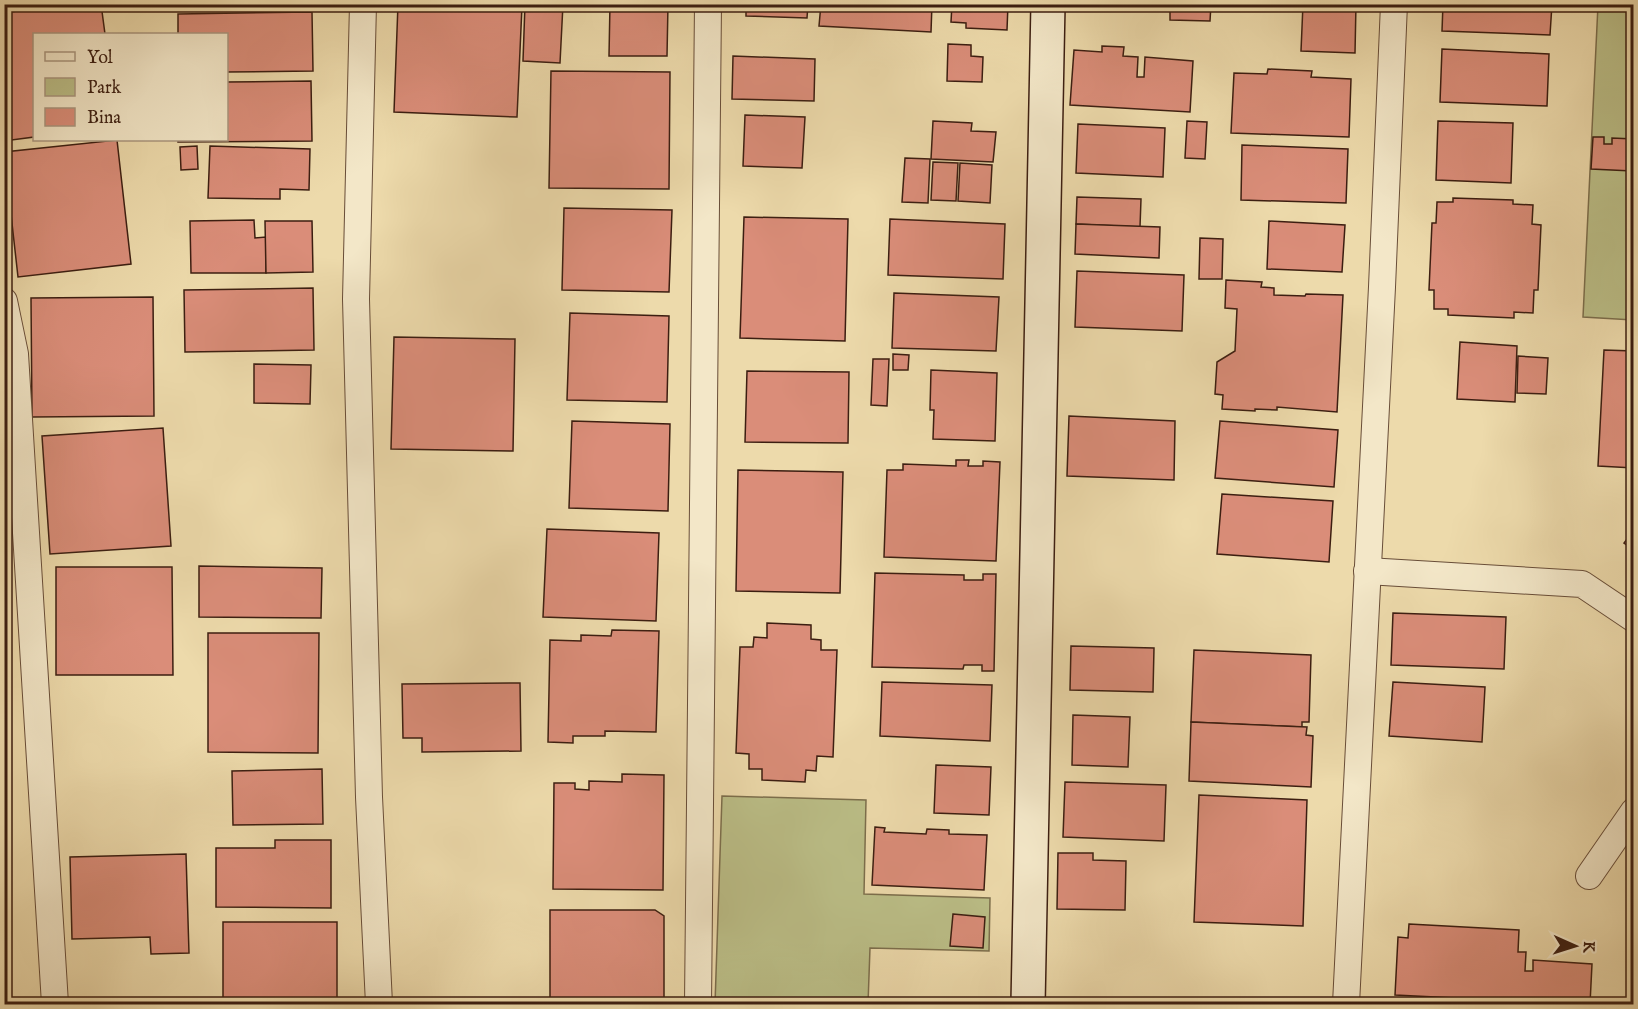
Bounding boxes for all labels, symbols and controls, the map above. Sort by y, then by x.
legend [33,33,228,141]
text: Yol [87,47,113,70]
text: Park [87,77,122,100]
text: Bina [87,107,121,130]
north arrow [1545,916,1605,976]
text: K [1578,940,1598,954]

